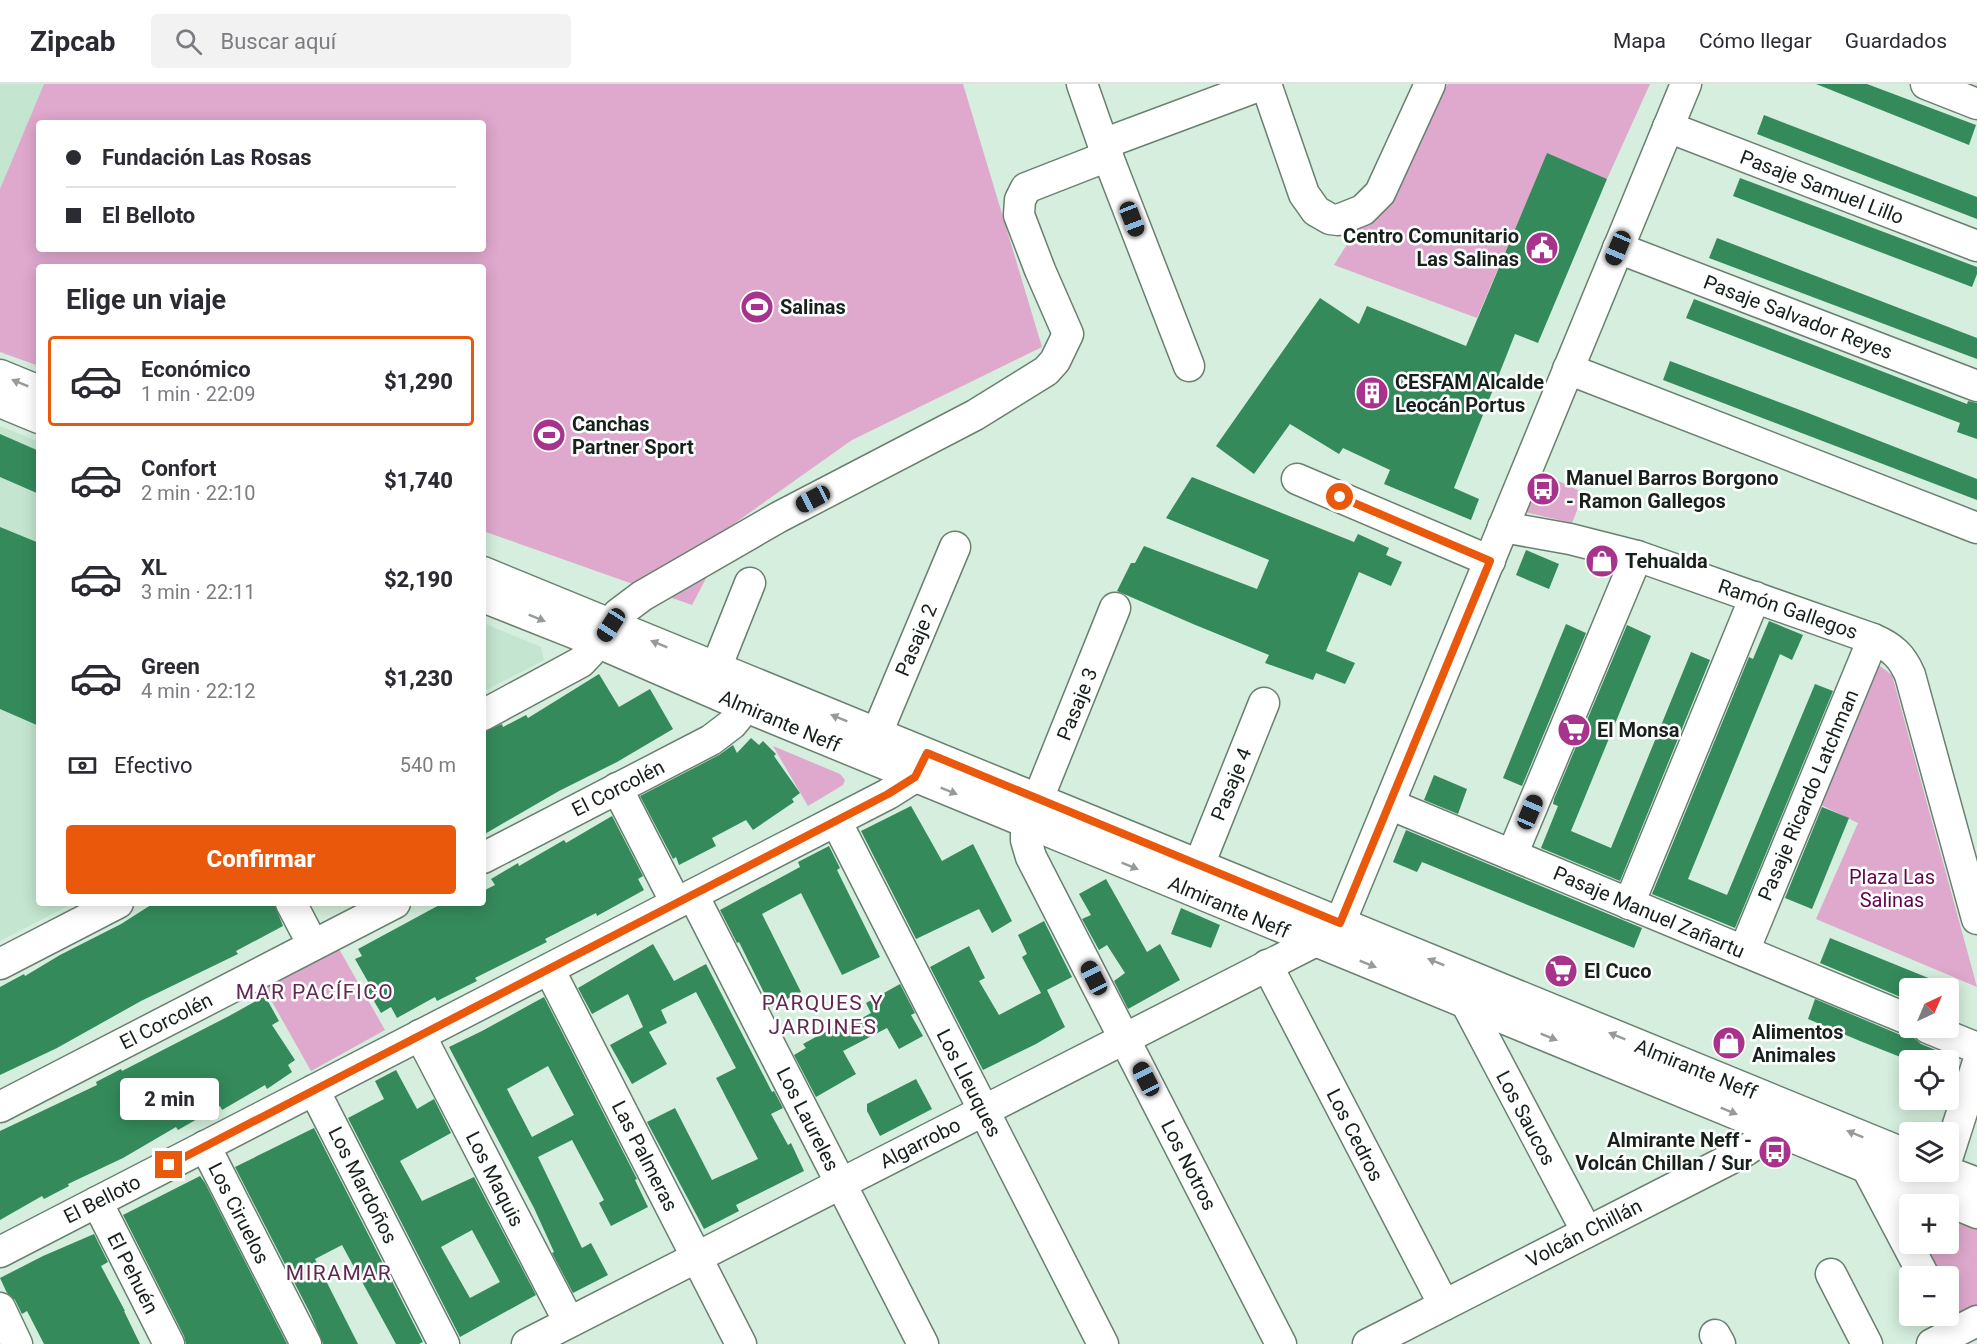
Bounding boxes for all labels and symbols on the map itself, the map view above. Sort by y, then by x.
street label: Pasaje Samuel Lillo [1737,145,1907,229]
car [1117,199,1147,239]
place label: Centro Comunitario Las Salinas [1343,224,1519,271]
car [1603,228,1633,268]
public building icon: Centro Comunitario Las Salinas [1524,230,1560,266]
street label: Pasaje Salvador Reyes [1700,270,1896,364]
sports icon: Salinas [739,289,775,325]
place label: Salinas [780,295,846,319]
place label: CESFAM Alcalde Leocán Portus [1395,370,1544,417]
building icon: CESFAM Alcalde Leocán Portus [1354,375,1390,411]
one-way arrow [10,378,28,388]
place label: Canchas Partner Sport [572,412,694,459]
sports icon: Canchas Partner Sport [531,417,567,453]
place label: Manuel Barros Borgono - Ramon Gallegos [1566,466,1778,513]
bus stop icon: Manuel Barros Borgono - Ramon Gallegos [1525,471,1561,507]
car [793,483,833,515]
route start [1326,483,1353,510]
shop icon: Tehualda [1584,543,1620,579]
place label: Tehualda [1625,549,1708,573]
street label: Ramón Gallegos [1715,574,1861,644]
street label: Pasaje 2 [890,600,942,680]
car [594,605,628,645]
one-way arrow [529,614,547,624]
one-way arrow [649,639,667,649]
street label: Pasaje 3 [1052,664,1102,744]
street label: Almirante Neff [716,685,844,757]
street label: Pasaje Ricardo Latchman [1753,686,1863,904]
supermarket icon: El Monsa [1556,712,1592,748]
one-way arrow [830,713,848,722]
place label: El Monsa [1597,718,1680,742]
street label: Pasaje 4 [1206,744,1256,824]
street label: El Corcolén [568,754,668,822]
one-way arrow [941,786,959,796]
car [1515,792,1545,832]
one-way arrow [1121,861,1139,871]
street label: Pasaje Manuel Zañartu [1550,861,1748,963]
park label: Plaza Las Salinas [1849,865,1935,912]
street label: Almirante Neff [1165,871,1293,943]
supermarket icon: El Cuco [1543,953,1579,989]
one-way arrow [1427,957,1445,966]
car [1078,958,1110,998]
one-way arrow [1360,959,1378,969]
place label: El Cuco [1584,959,1652,983]
north arrow [1899,978,1959,1038]
district label: MAR PACÍFICO [236,980,394,1004]
street label: El Corcolén [116,987,216,1055]
district label: PARQUES Y JARDINES [762,991,884,1039]
place label: Alimentos Animales [1752,1020,1843,1067]
street label: Los Lleuques [932,1025,1006,1141]
shop icon: Alimentos Animales [1711,1025,1747,1061]
one-way arrow [1607,1031,1625,1041]
one-way arrow [1540,1033,1558,1042]
street label: Almirante Neff [1631,1034,1761,1104]
car [1130,1059,1162,1099]
street label: Los Laureles [772,1063,844,1175]
street label: Los Saucos [1491,1067,1561,1169]
callout: 2 min [120,1078,219,1120]
street label: Los Cedros [1321,1085,1389,1185]
street label: Las Palmeras [607,1097,683,1215]
one-way arrow [1721,1106,1739,1116]
street label: Algarrobo [876,1112,964,1174]
street label: Los Notros [1156,1116,1222,1214]
street label: Los Mardoños [323,1123,403,1247]
street label: Los Maquis [461,1127,529,1231]
place label: Almirante Neff - Volcán Chillan / Sur [1575,1128,1753,1175]
one-way arrow [1846,1129,1864,1139]
bus stop icon: Almirante Neff - Volcán Chillan / Sur [1757,1134,1793,1170]
route end [155,1151,182,1178]
street label: Los Ciruelos [203,1158,275,1268]
street label: El Belloto [60,1169,144,1229]
street label: Volcán Chillán [1522,1194,1646,1272]
street label: El Pehuén [102,1228,164,1318]
district label: MIRAMAR [286,1261,392,1285]

